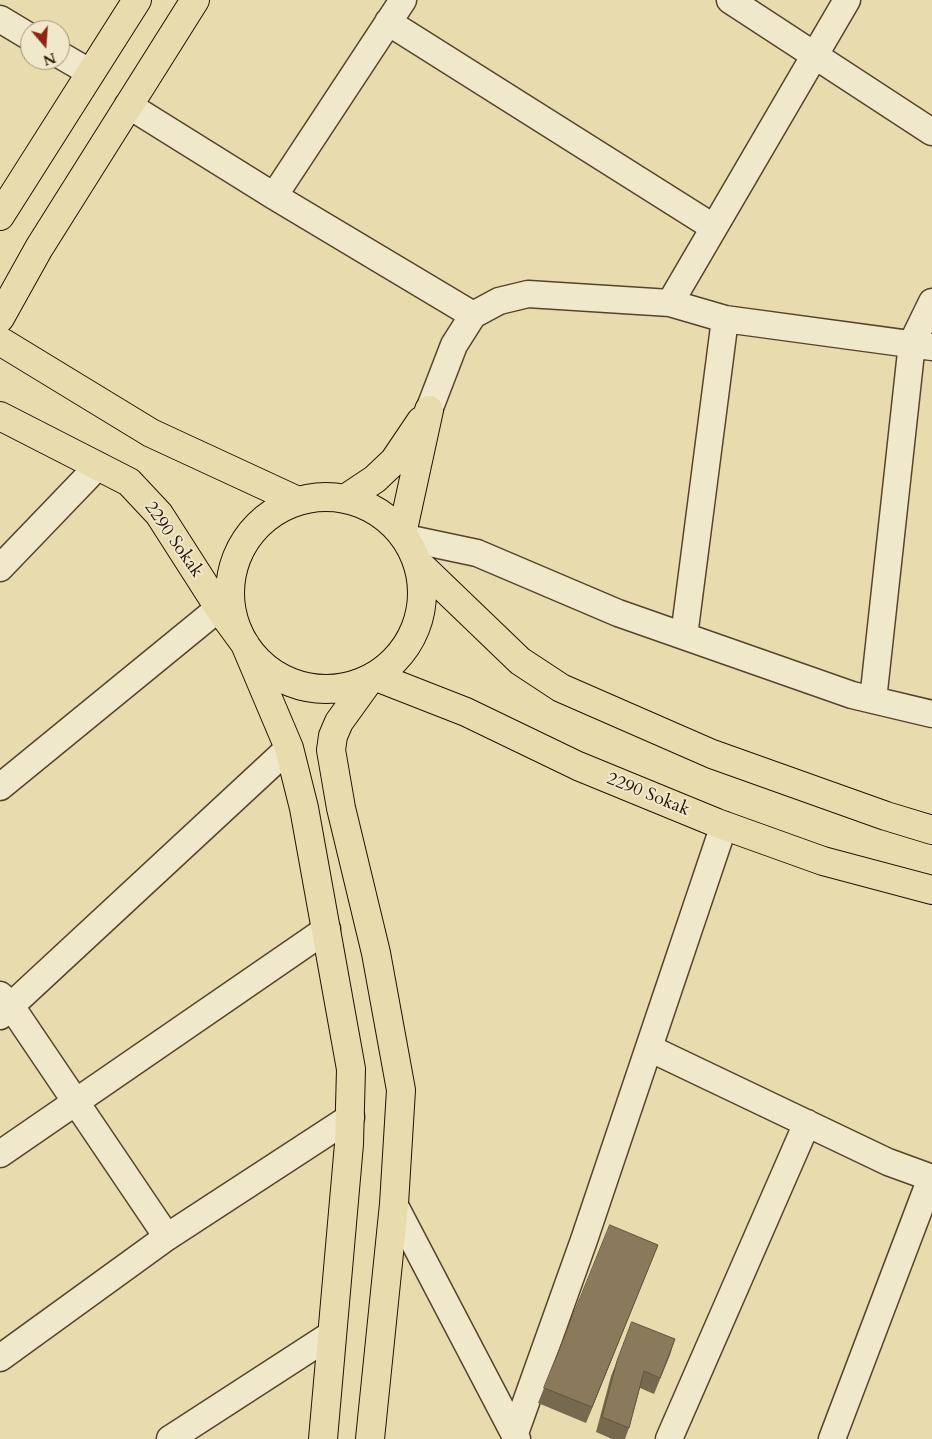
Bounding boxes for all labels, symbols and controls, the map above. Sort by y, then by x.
north arrow [20,20,70,70]
text: N [41,48,58,70]
street label: 2290 Sokak [139,498,207,582]
street label: 2290 Sokak [603,769,693,821]

